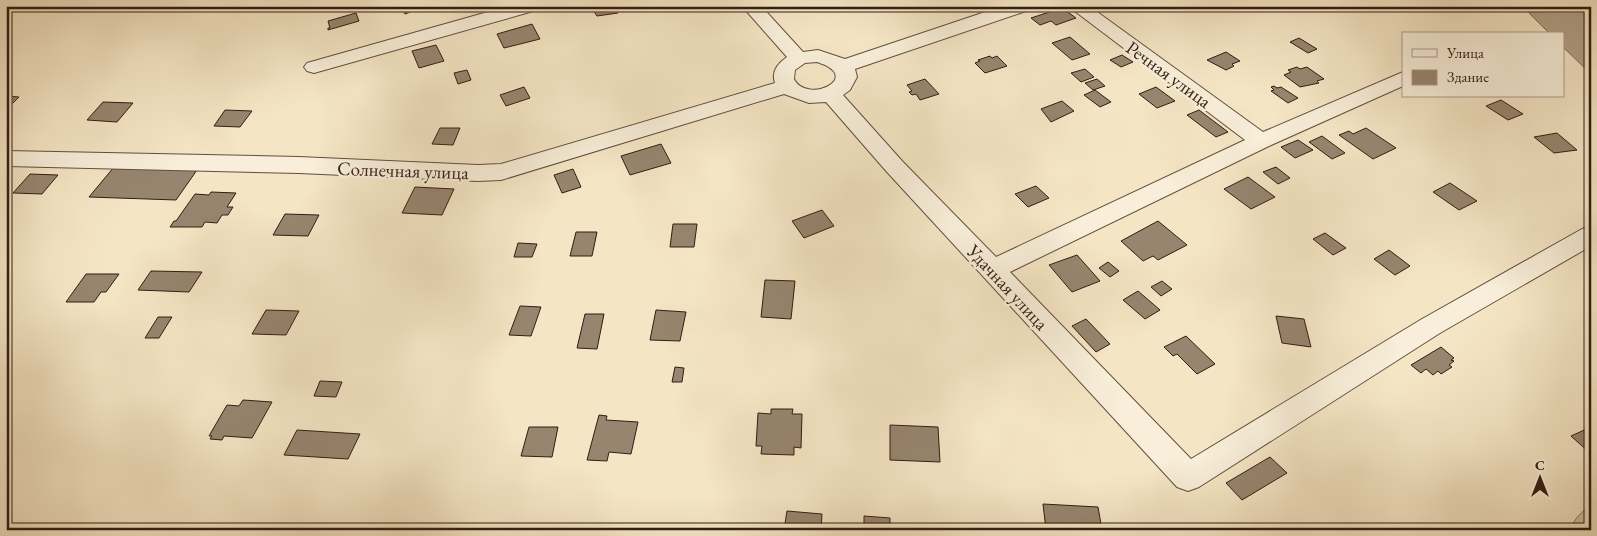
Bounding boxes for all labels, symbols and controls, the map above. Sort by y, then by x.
legend [1402,32,1564,98]
street label: Речная улица [1121,35,1217,114]
text: Улица [1446,43,1484,62]
text: Здание [1447,67,1489,86]
street label: Солнечная улица [337,156,470,185]
street label: Удачная улица [961,238,1054,336]
north arrow [1514,454,1564,504]
text: С [1535,456,1545,474]

